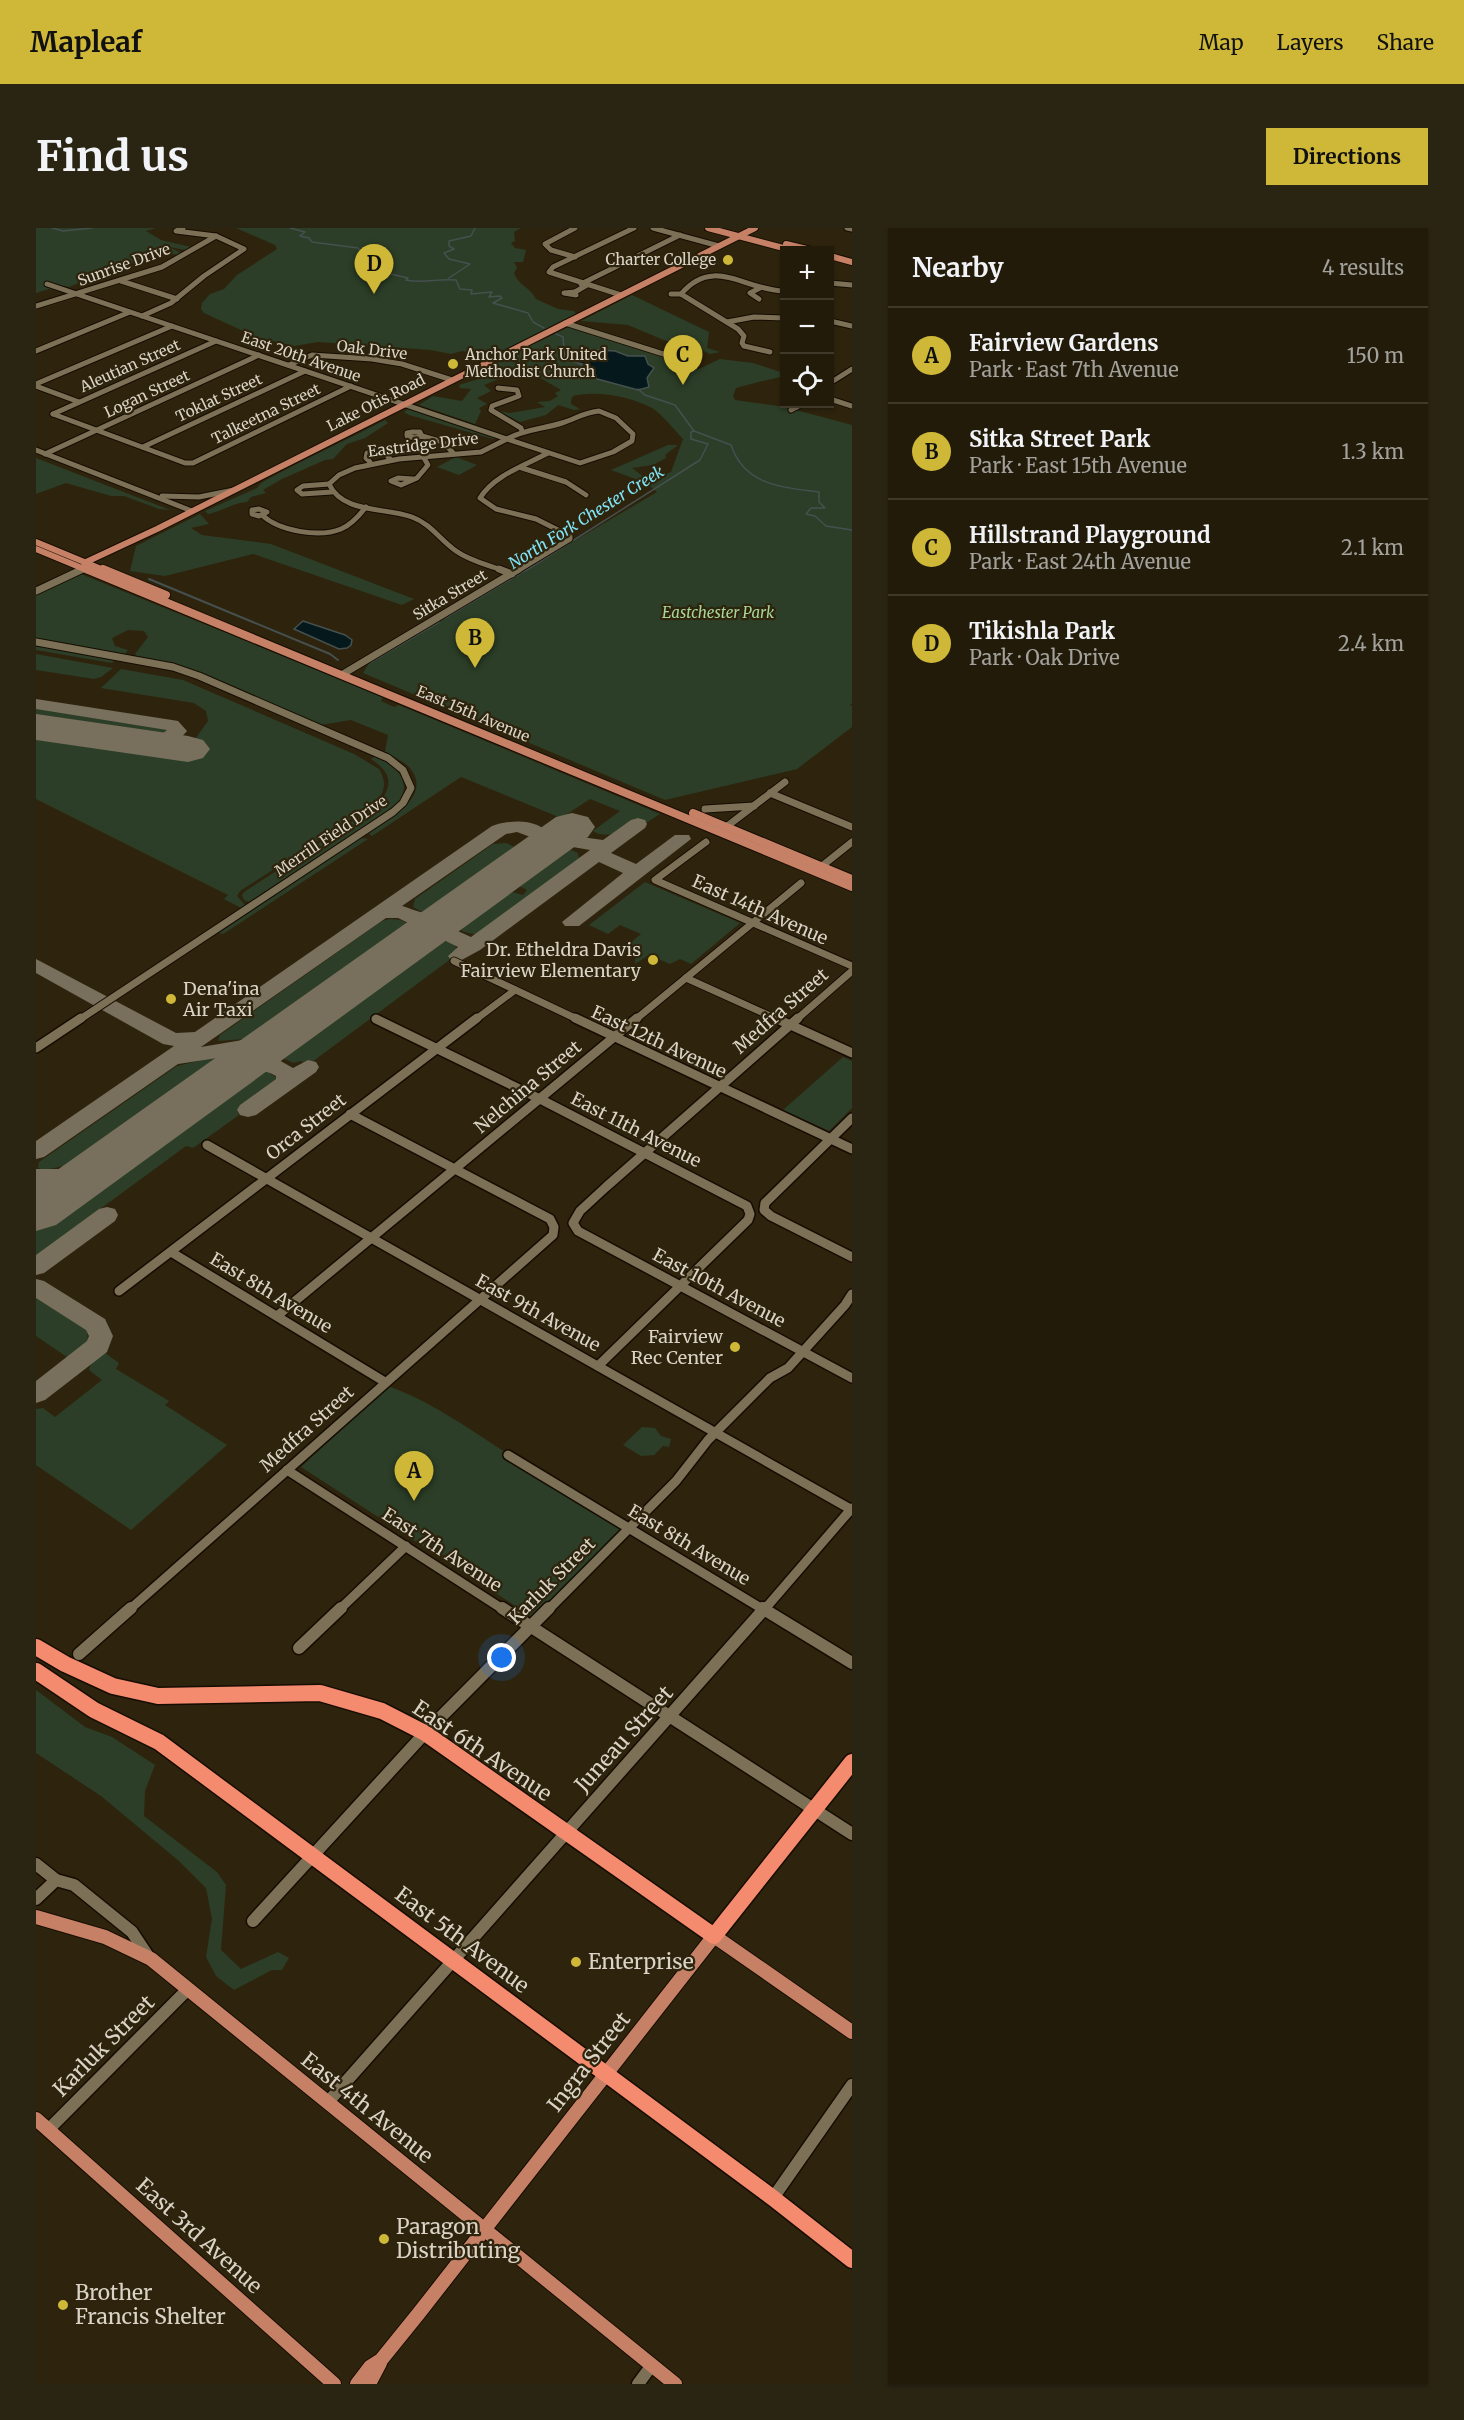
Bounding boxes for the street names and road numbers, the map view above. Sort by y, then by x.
street label: Sunrise Drive [75,239,173,290]
street label: East 20th Avenue [239,327,364,386]
street label: Aleutian Street [76,335,183,397]
street label: Oak Drive [336,336,409,363]
street label: Logan Street [101,365,193,422]
street label: Toklat Street [173,369,265,426]
street label: Lake Otis Road [324,370,428,435]
street label: Talkeetna Street [208,379,323,448]
street label: Eastridge Drive [367,428,479,461]
street label: Sitka Street [409,565,490,624]
street label: East 15th Avenue [414,681,533,746]
street label: Merrill Field Drive [271,791,391,880]
street label: East 14th Avenue [689,869,832,950]
street label: Medfra Street [728,963,833,1058]
street label: East 12th Avenue [588,1000,730,1083]
street label: Nelchina Street [470,1035,586,1138]
street label: East 11th Avenue [567,1087,705,1172]
street label: Orca Street [261,1088,350,1165]
street label: East 10th Avenue [649,1243,790,1332]
street label: East 8th Avenue [206,1247,337,1338]
street label: East 9th Avenue [472,1269,605,1356]
street label: Medfra Street [255,1380,358,1477]
street label: East 8th Avenue [624,1499,755,1590]
street label: East 7th Avenue [378,1502,506,1597]
street label: Karluk Street [503,1532,600,1629]
street label: Juneau Street [568,1680,679,1798]
street label: East 6th Avenue [408,1694,557,1807]
street label: East 5th Avenue [390,1880,535,1999]
street label: Karluk Street [47,1989,160,2102]
street label: Ingra Street [541,2006,636,2117]
street label: East 4th Avenue [296,2046,439,2169]
street label: East 3rd Avenue [131,2172,268,2299]

